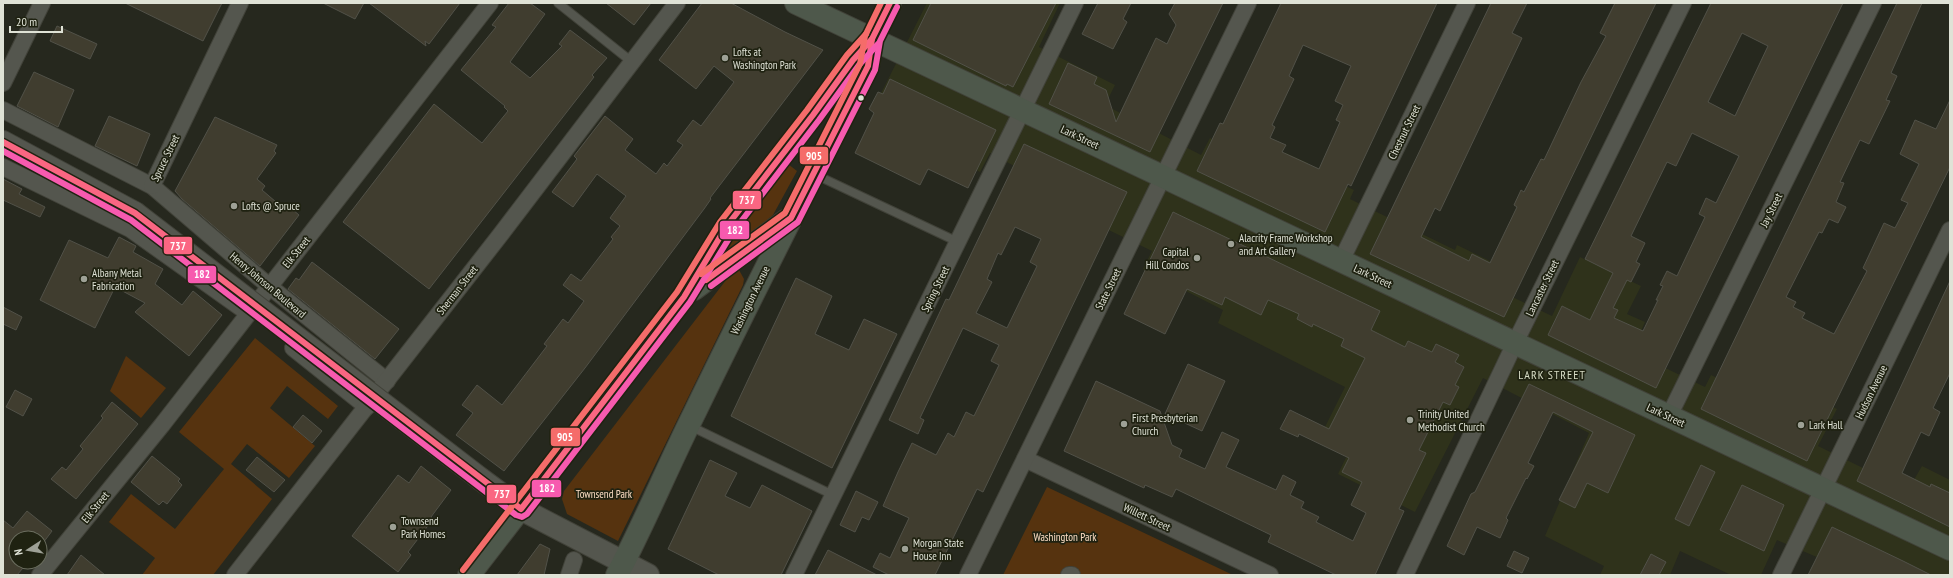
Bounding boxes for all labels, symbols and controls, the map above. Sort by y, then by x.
scale bar [10,8,62,34]
text: 20 m [16,14,37,29]
place label: Lofts at Washington Park [733,45,797,72]
marker: Lofts at Washington Park [720,53,730,63]
unlabelled marker [856,93,866,103]
street label: Chestnut Street [1385,102,1423,162]
street label: Lark Street [1058,122,1102,152]
street label: Spruce Street [148,132,182,184]
line badge: 905 [799,146,829,165]
text: 905 [806,149,822,163]
line badge: 737 [732,190,762,210]
street label: Jay Street [1756,191,1785,230]
text: 737 [739,193,755,207]
place label: Lofts @ Spruce [242,199,300,213]
marker: Lofts @ Spruce [229,201,239,211]
line badge: 182 [719,220,750,240]
text: 182 [727,223,743,237]
place label: Alacrity Frame Workshop and Art Gallery [1239,231,1333,258]
street label: Elk Street [279,233,313,271]
line badge: 737 [163,236,193,255]
text: 737 [170,239,186,253]
marker: Alacrity Frame Workshop and Art Gallery [1226,239,1236,249]
place label: Capital Hill Condos [1146,245,1189,272]
street label: Henry Johnson Boulevard [227,249,309,321]
marker: Capital Hill Condos [1192,253,1202,263]
street label: Lancaster Street [1522,257,1562,319]
street label: Lark Street [1351,261,1395,291]
street label: Sherman Street [433,263,481,317]
street label: Washington Avenue [727,263,773,336]
street label: Spring Street [918,264,952,314]
line badge: 182 [187,265,217,284]
place label: Albany Metal Fabrication [92,266,142,293]
street label: State Street [1092,266,1124,312]
text: 182 [194,267,210,281]
marker: Albany Metal Fabrication [79,274,89,284]
street label: Hudson Avenue [1852,362,1890,421]
district label: LARK STREET [1518,367,1586,382]
street label: Lark Street [1644,400,1688,430]
place label: Trinity United Methodist Church [1418,407,1485,434]
place label: First Presbyterian Church [1132,411,1198,438]
marker: Trinity United Methodist Church [1405,415,1415,425]
place label: Lark Hall [1809,418,1843,432]
marker: First Presbyterian Church [1119,419,1129,429]
marker: Lark Hall [1796,420,1806,430]
line badge: 905 [550,427,581,447]
text: 905 [557,430,573,444]
line badge: 182 [531,479,562,498]
text: 182 [539,481,555,495]
line badge: 737 [486,484,517,504]
text: 737 [494,487,510,501]
park label: Townsend Park [576,487,633,501]
street label: Elk Street [78,488,112,526]
street label: Willett Street [1121,500,1173,534]
place label: Townsend Park Homes [401,514,446,541]
marker: Townsend Park Homes [388,522,398,532]
north arrow [8,530,48,570]
park label: Washington Park [1033,530,1097,544]
place label: Morgan State House Inn [913,536,964,563]
marker: Morgan State House Inn [900,544,910,554]
text: N [11,548,26,556]

